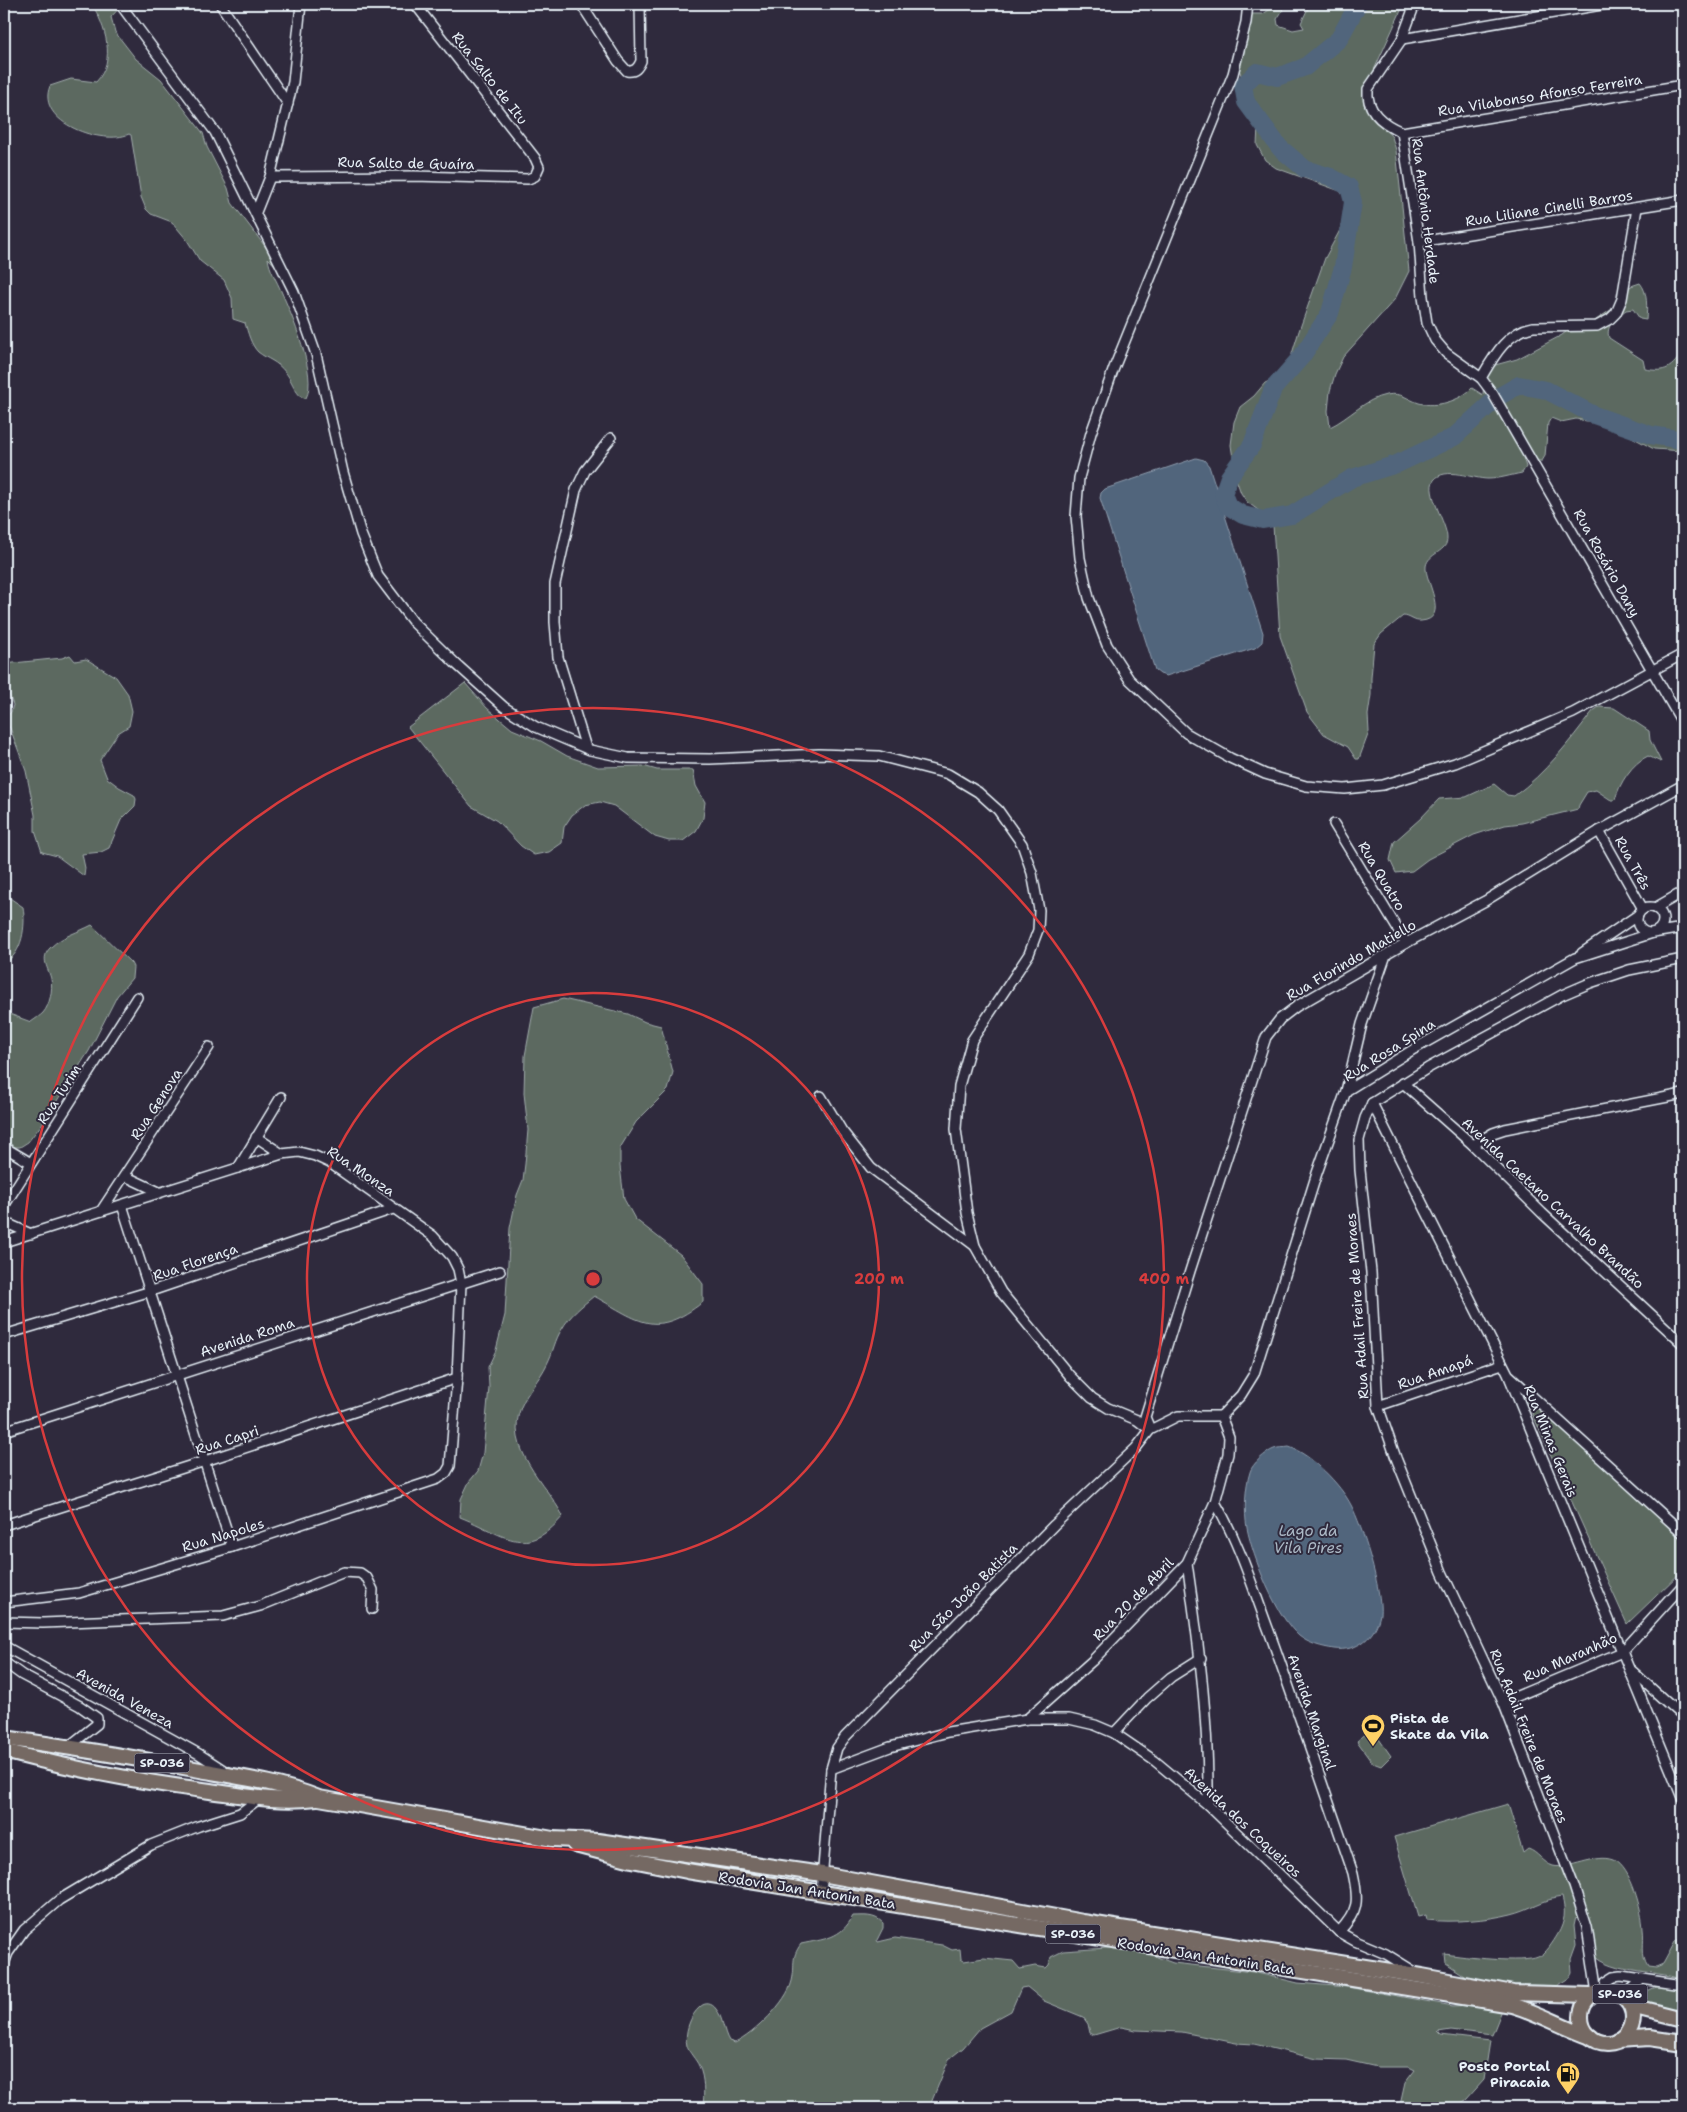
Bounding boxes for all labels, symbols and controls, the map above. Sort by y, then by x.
street label: Rua Salto de Itu [448,28,532,128]
street label: Rua Vilabonso Afonso Ferreira [1437,70,1644,120]
street label: Rua Antônio Herdade [1408,137,1444,285]
street label: Rua Salto de Guaíra [337,153,475,173]
street label: Rua Liliane Cinelli Barros [1464,186,1634,230]
street label: Rua Rosário Dany [1570,506,1644,620]
street label: Rua Três [1611,833,1655,893]
street label: Rua Quatro [1354,838,1410,914]
street label: Rua Florindo Matiello [1283,915,1419,1005]
street label: Rua Rosa Spina [1340,1014,1438,1085]
street label: Rua Turim [33,1061,85,1127]
street label: Rua Genova [126,1065,186,1143]
street label: Avenida Caetano Carvalho Brandão [1458,1114,1648,1292]
street label: Rua Monza [324,1142,398,1200]
street label: Rua Adail Freire de Moraes [1342,1212,1372,1400]
street label: Rua Florença [150,1239,240,1285]
text: 200 m [854,1269,904,1289]
text: 400 m [1139,1269,1189,1289]
centre of rings [584,1270,602,1288]
street label: Avenida Roma [198,1313,297,1361]
street label: Rua Amapá [1395,1351,1475,1393]
street label: Rua Minas Gerais [1520,1382,1582,1500]
street label: Rua Capri [193,1421,261,1459]
street label: Rua Napoles [180,1514,266,1556]
water label: Lago da Vila Pires [1274,1521,1342,1558]
street label: Rua São João Batista [905,1539,1021,1655]
street label: Rua 20 de Abril [1089,1553,1178,1644]
street label: Rua Maranhão [1520,1628,1620,1686]
street label: Rua Adail Freire de Moraes [1486,1646,1572,1826]
street label: Avenida Marginal [1284,1652,1340,1773]
street label: Avenida Veneza [73,1664,177,1732]
place label: Pista de Skate da Vila [1390,1709,1489,1743]
sports icon: Pista de Skate da Vila [1360,1713,1386,1747]
road number: SP-036 [134,1754,190,1772]
street label: Avenida dos Coqueiros [1181,1763,1305,1881]
street label: Rodovia Jan Antonin Bata [717,1867,897,1913]
road number: SP-036 [1046,1925,1100,1944]
street label: Rodovia Jan Antonin Bata [1116,1933,1296,1979]
road number: SP-036 [1592,1985,1648,2004]
place label: Posto Portal Piracaia [1459,2057,1550,2091]
fuel station icon: Posto Portal Piracaia [1555,2061,1581,2095]

